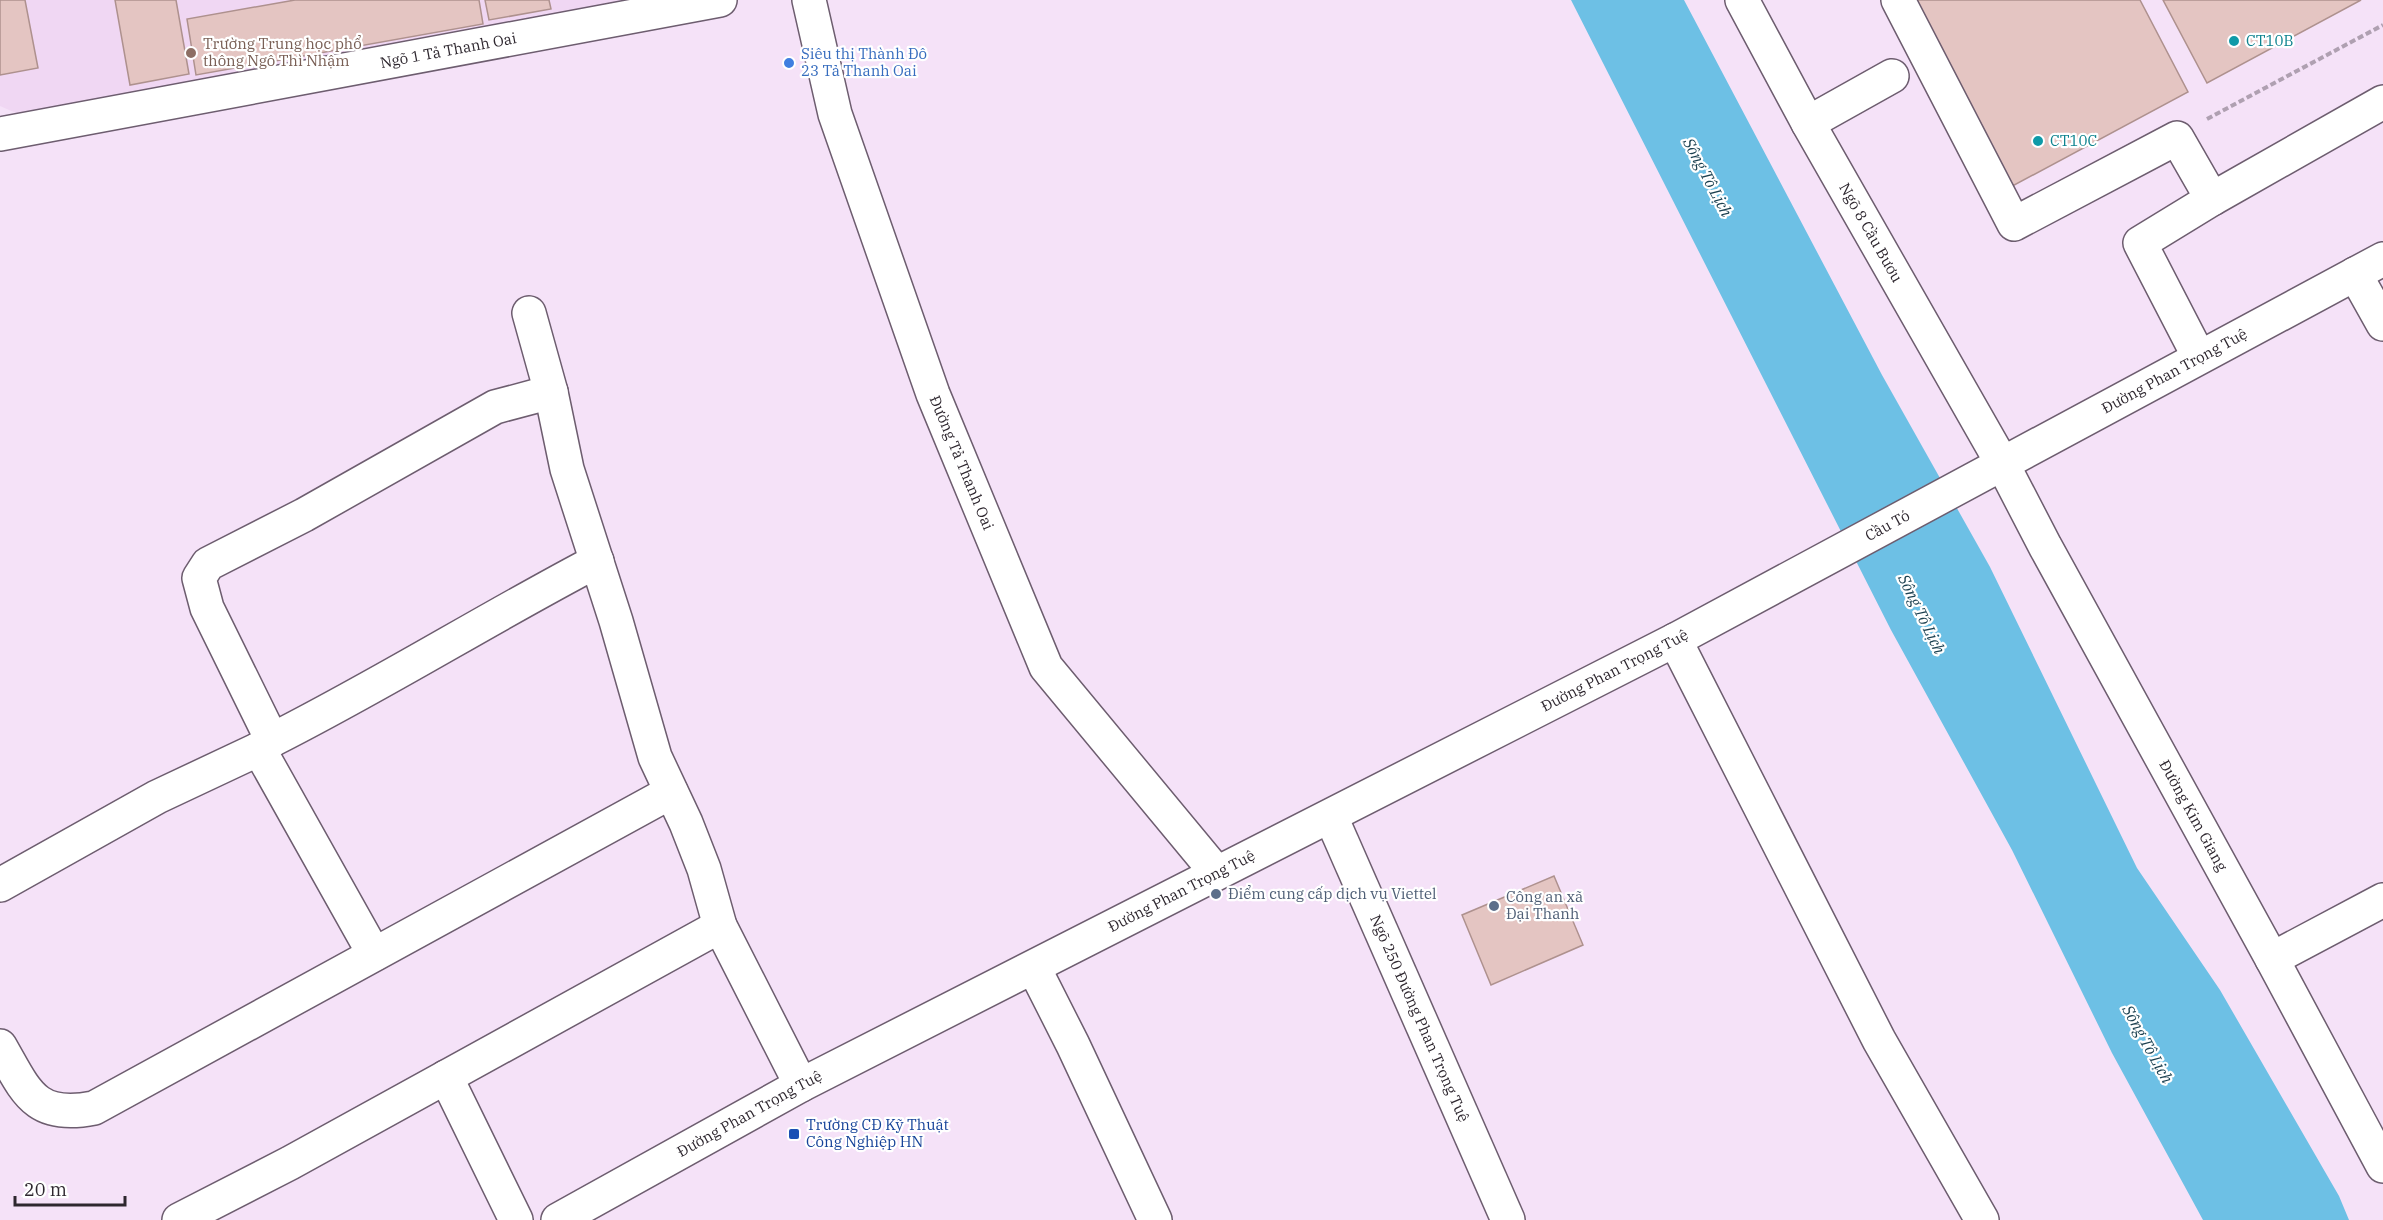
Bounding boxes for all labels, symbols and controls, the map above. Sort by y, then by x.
street label: Ngõ 1 Tả Thanh Oai [378,28,518,72]
place label: CT10B [2246,31,2294,50]
place label: Trường Trung học phổ thông Ngô Thì Nhậm [203,34,362,70]
marker: CT10B [2227,34,2241,48]
place label: Siêu thị Thành Đô 23 Tả Thanh Oai [801,44,927,80]
marker: Trường Trung học phổ thông Ngô Thì Nhậm [184,46,198,60]
marker: Siêu thị Thành Đô 23 Tả Thanh Oai [782,56,796,70]
place label: CT10C [2050,131,2097,150]
water label: Sông Tô Lịch [1678,133,1737,220]
marker: CT10C [2031,134,2045,148]
street label: Ngõ 8 Cầu Bươu [1835,179,1907,286]
street label: Đường Phan Trọng Tuệ [2098,324,2250,418]
street label: Đường Tả Thanh Oai [926,392,998,533]
street label: Cầu Tó [1862,505,1913,545]
water label: Sông Tô Lịch [1894,570,1950,657]
street label: Đường Phan Trọng Tuệ [1538,625,1691,716]
street label: Đường Kim Giang [2155,756,2232,874]
street label: Đường Phan Trọng Tuệ [1105,845,1258,936]
place label: Điểm cung cấp dịch vụ Viettel [1228,884,1437,903]
marker: Điểm cung cấp dịch vụ Viettel [1209,887,1223,901]
place label: Công an xã Đại Thanh [1506,887,1583,923]
marker: Công an xã Đại Thanh [1487,899,1501,913]
street label: Ngõ 250 Đường Phan Trọng Tuệ [1366,912,1474,1125]
water label: Sông Tô Lịch [2118,1000,2178,1087]
street label: Đường Phan Trọng Tuệ [674,1066,825,1161]
place label: Trường CĐ Kỹ Thuật Công Nghiệp HN [806,1115,949,1151]
marker: Trường CĐ Kỹ Thuật Công Nghiệp HN [787,1127,801,1141]
scale bar [15,1169,124,1207]
text: 20 m [24,1178,67,1201]

